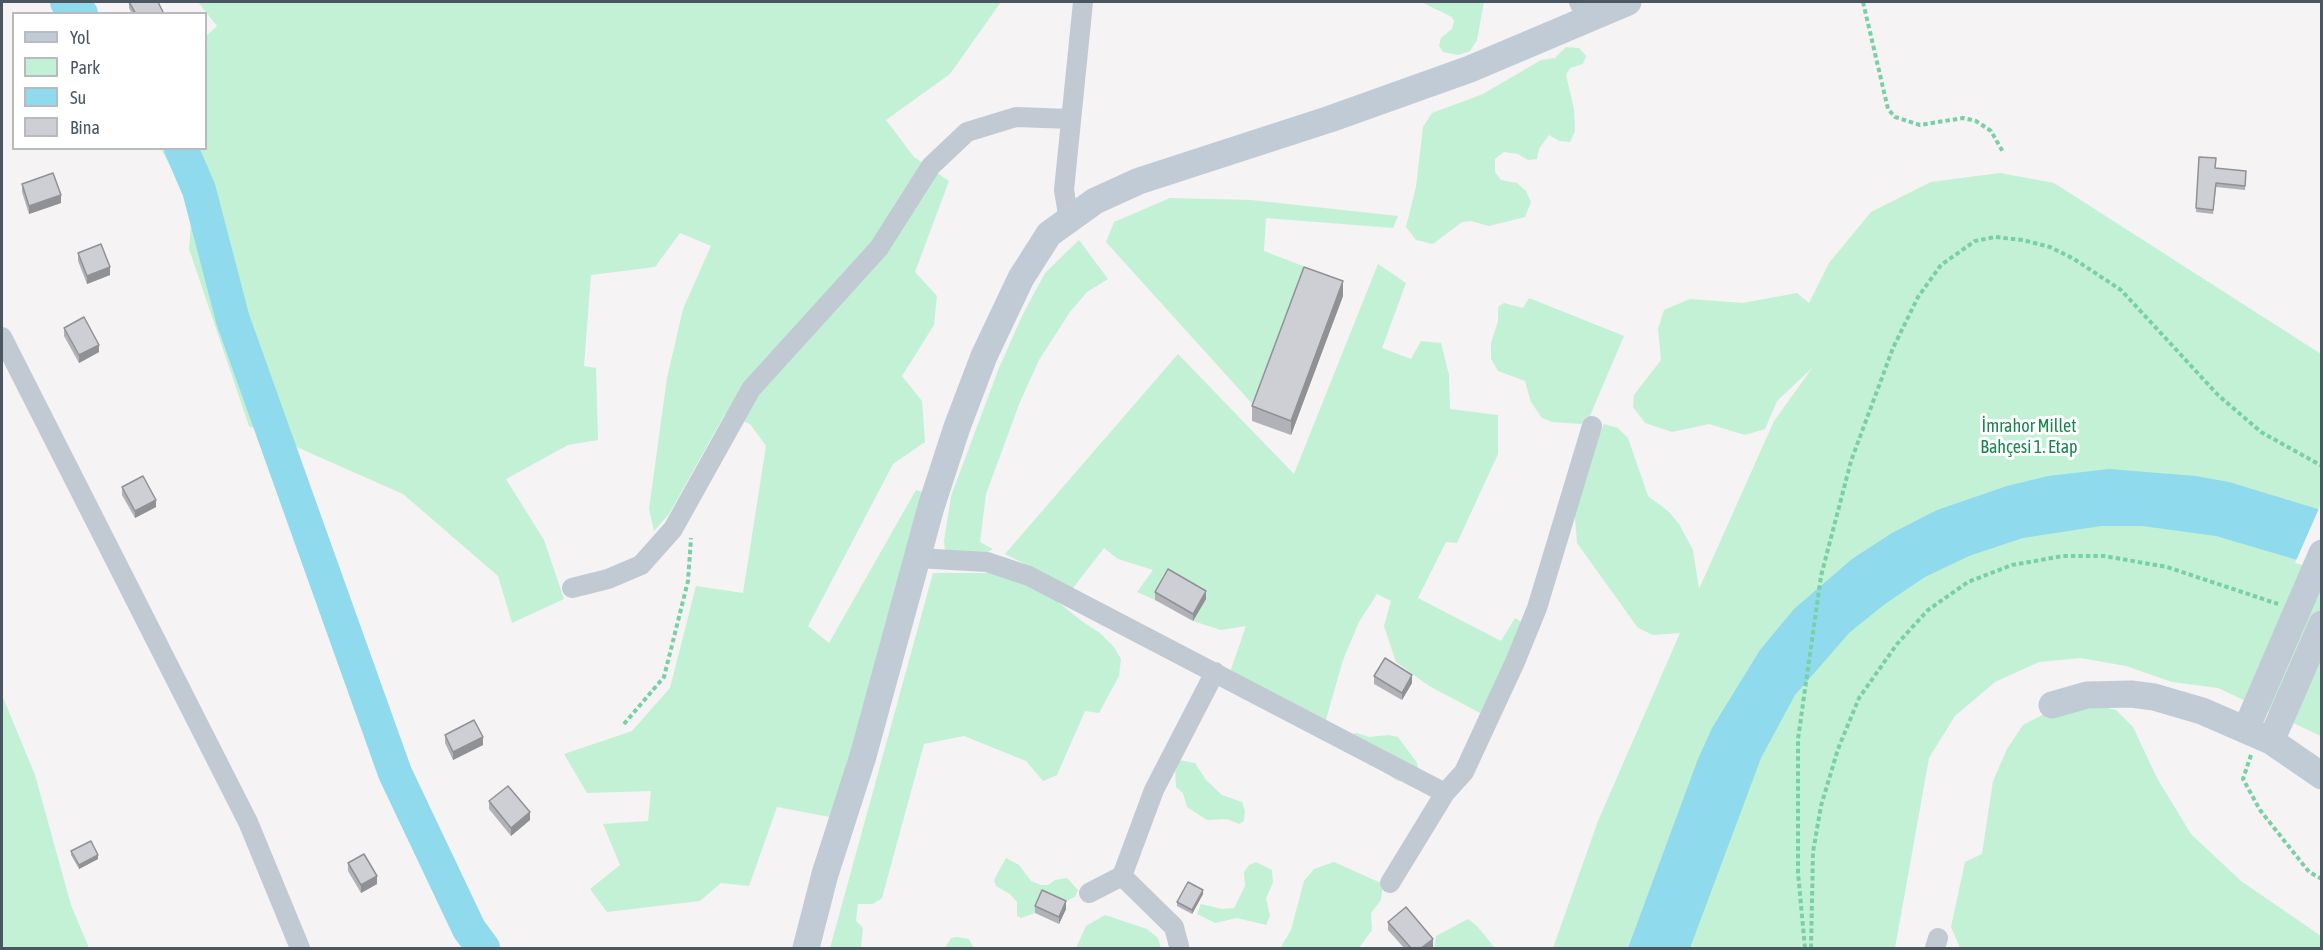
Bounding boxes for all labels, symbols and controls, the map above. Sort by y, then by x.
legend [12,12,207,150]
text: Yol [70,27,90,48]
text: Park [70,57,100,78]
text: Su [70,87,86,108]
text: Bina [70,117,100,138]
park label: İmrahor Millet Bahçesi 1. Etap [1980,415,2078,458]

